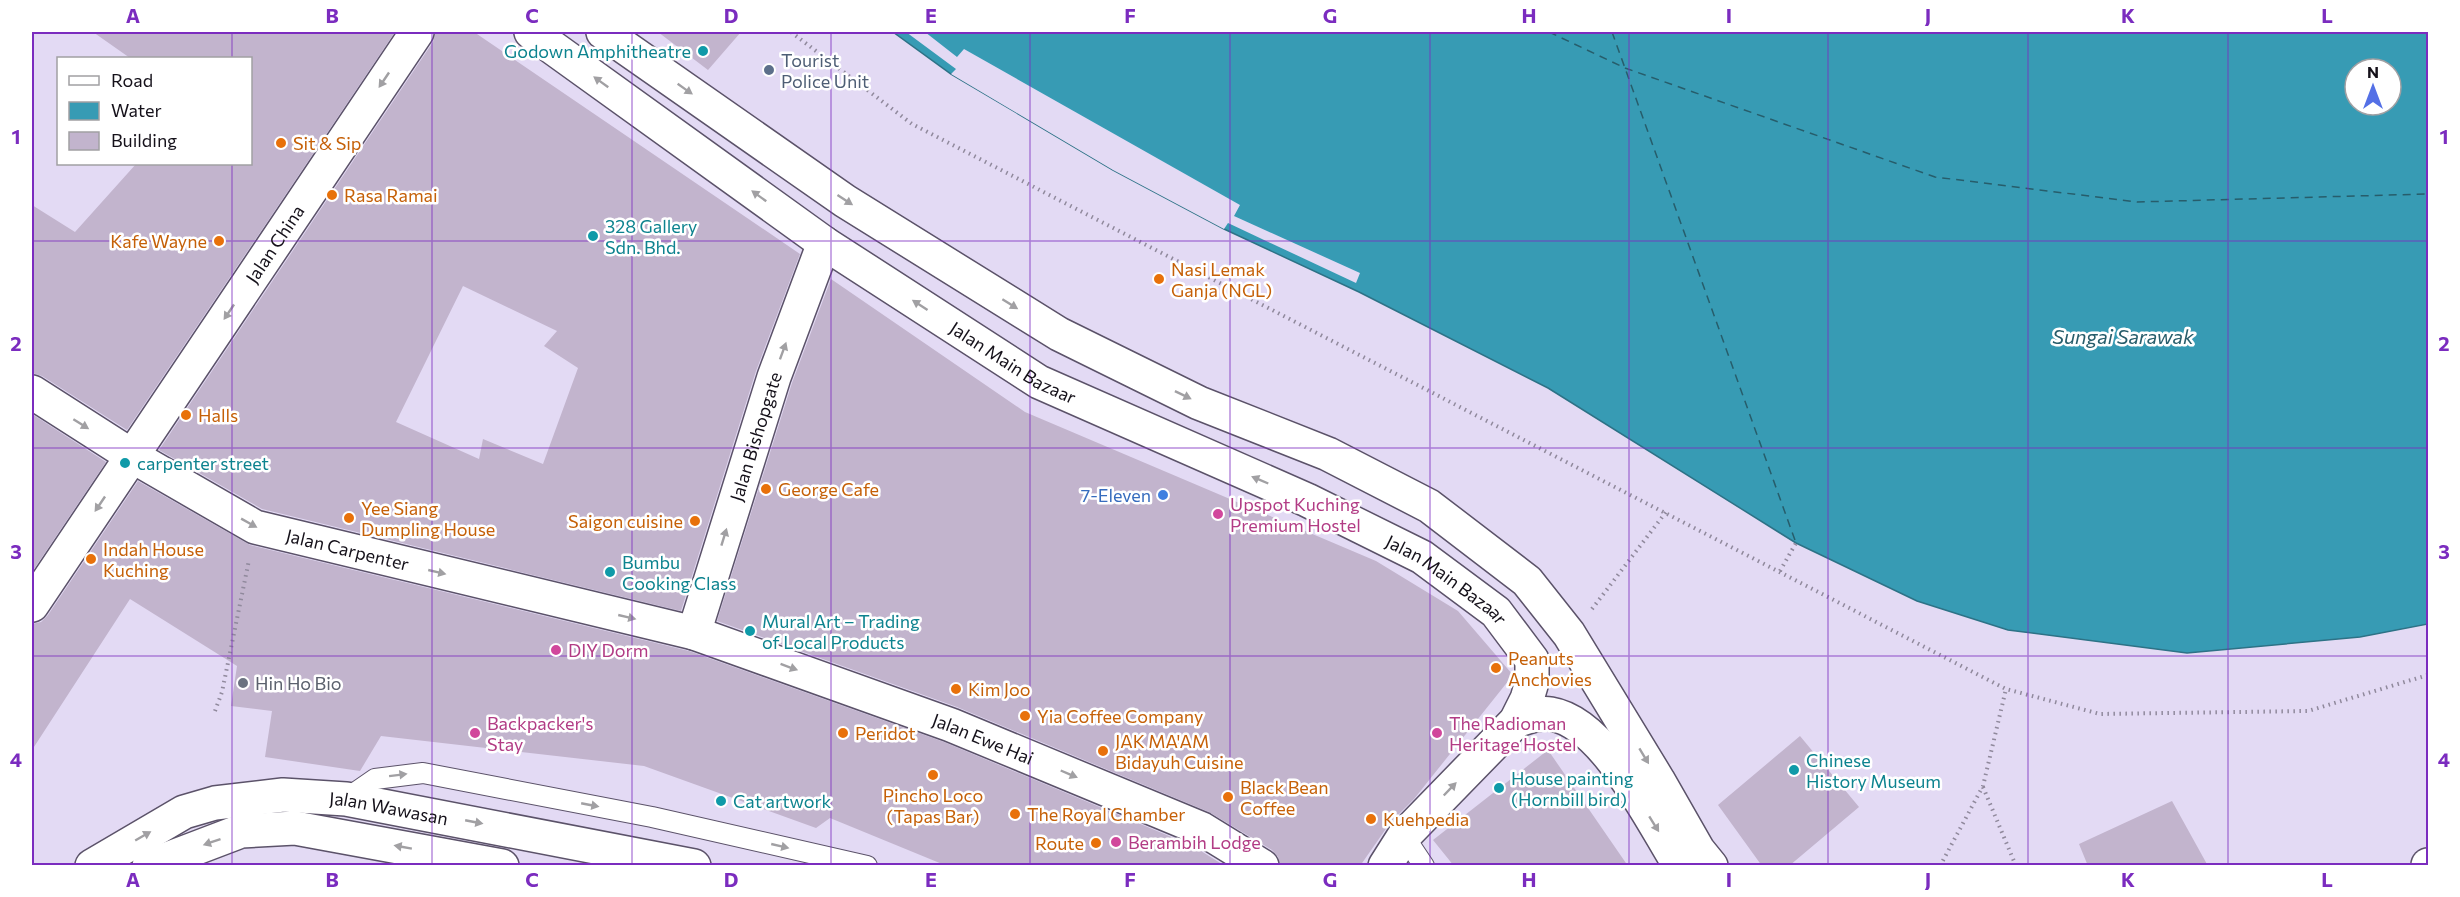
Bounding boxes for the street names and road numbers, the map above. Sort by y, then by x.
street label: Jalan China [241,201,309,287]
street label: Jalan Main Bazaar [946,316,1080,408]
street label: Jalan Bishopgate [725,368,786,504]
street label: Jalan Carpenter [284,524,411,575]
street label: Jalan Main Bazaar [1382,530,1512,628]
street label: Jalan Ewe Hai [929,708,1037,769]
street label: Jalan Wawasan [328,787,450,829]

